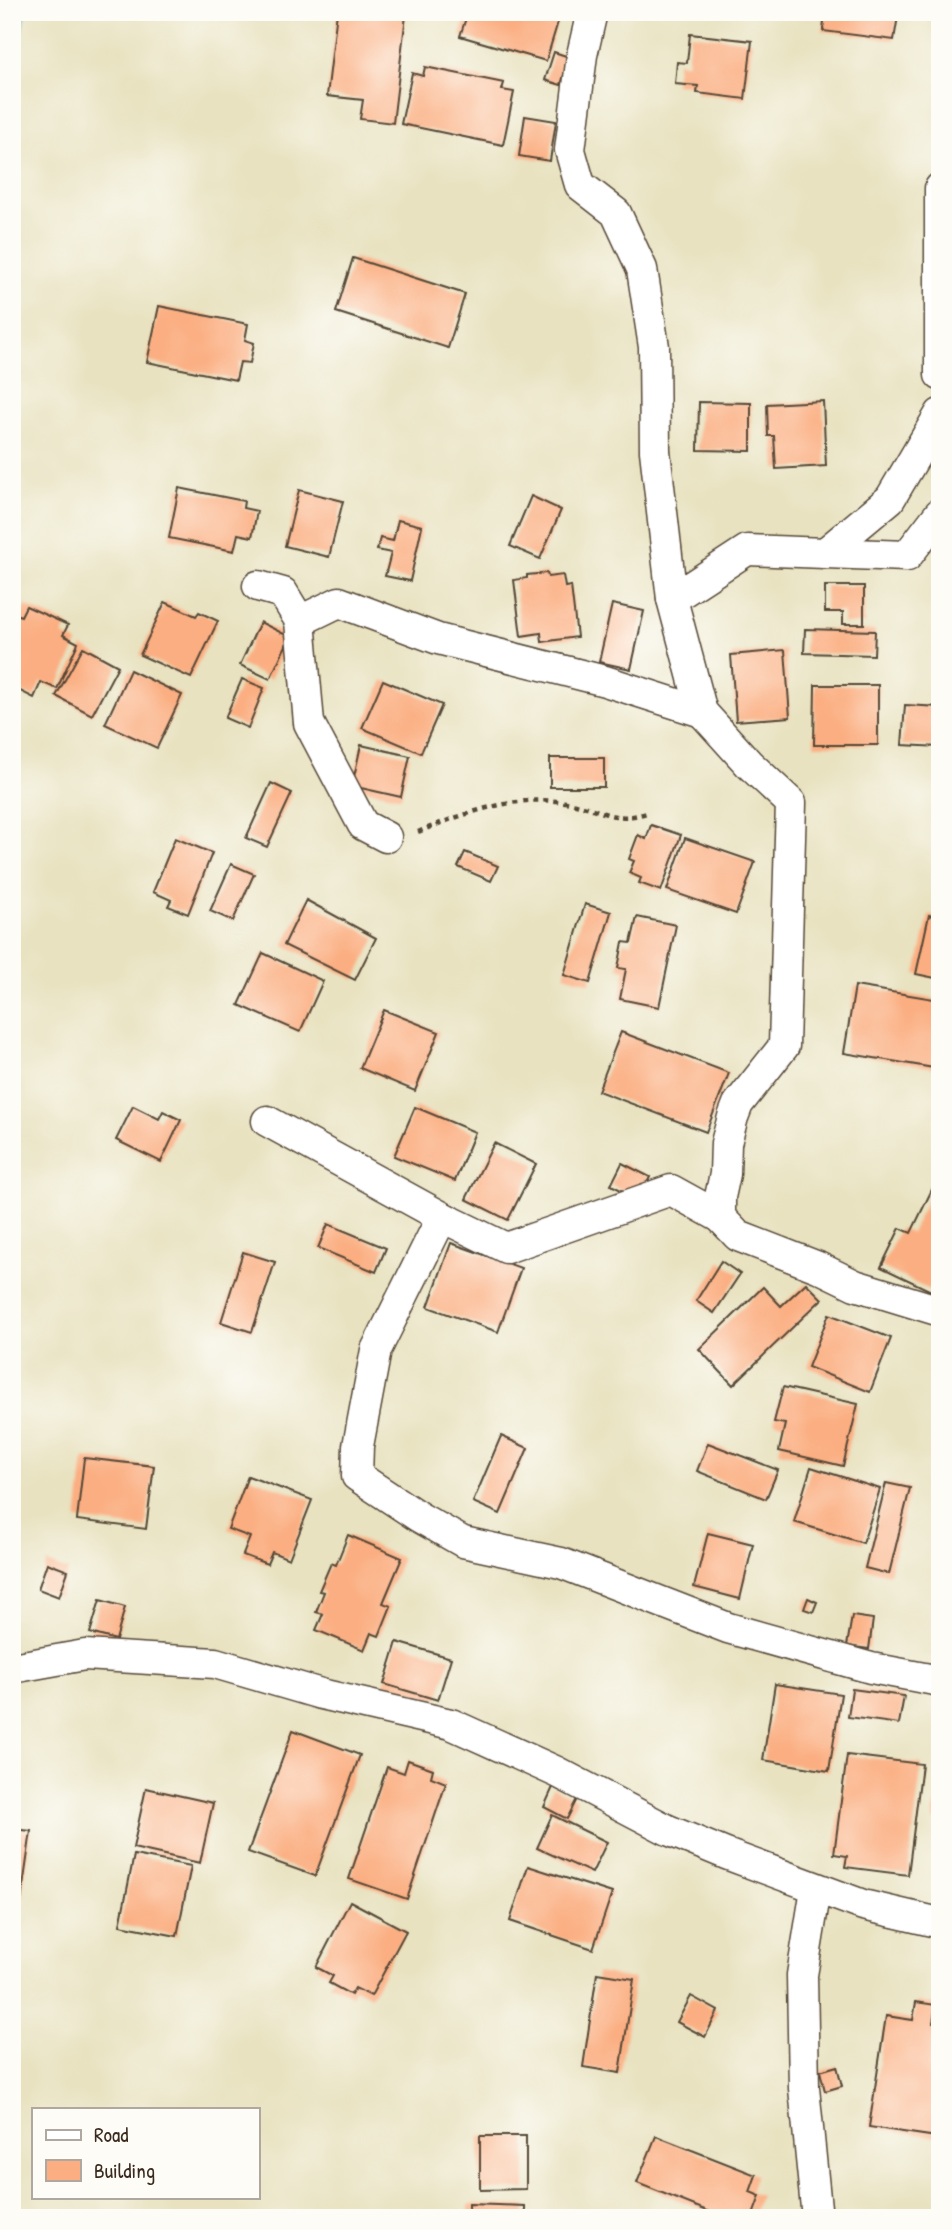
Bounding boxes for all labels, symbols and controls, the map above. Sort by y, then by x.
legend [32,2108,259,2198]
text: Road [94,2120,128,2149]
text: Building [94,2156,155,2185]

